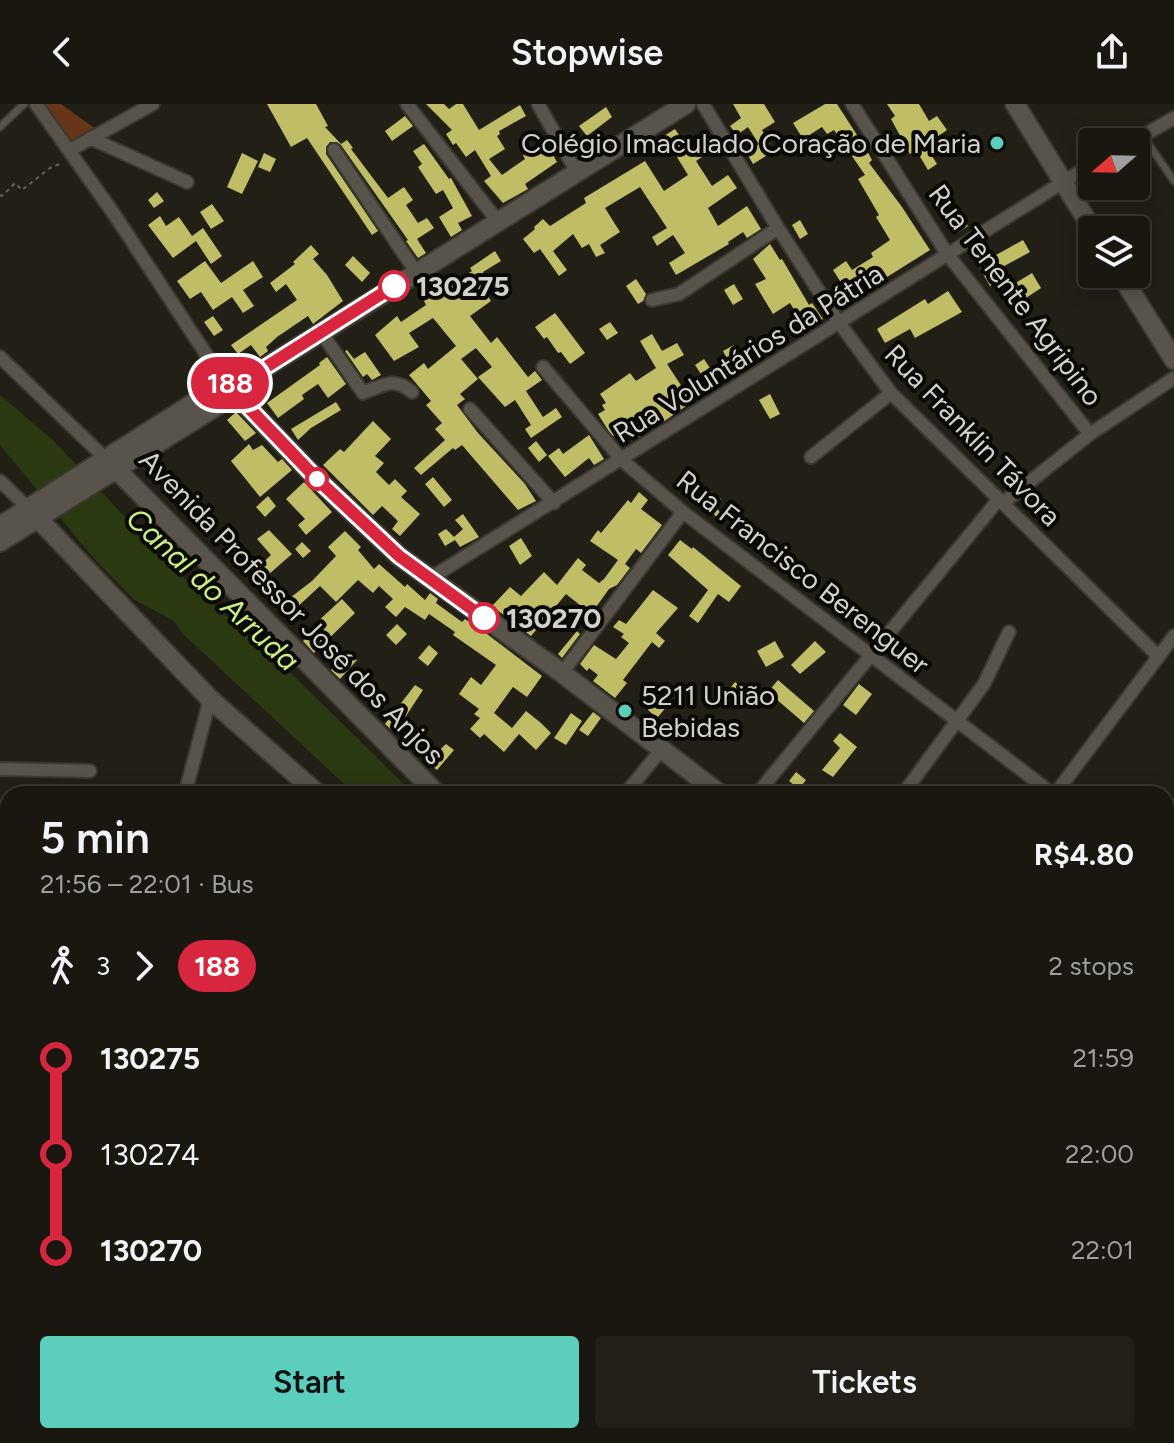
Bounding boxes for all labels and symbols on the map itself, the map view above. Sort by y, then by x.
place label: Colégio Imaculado Coração de Maria [521,126,981,160]
north arrow [1078,128,1150,200]
marker: Colégio Imaculado Coração de Maria [988,134,1006,152]
street label: Rua Tenente Agripino [922,177,1110,413]
street label: Rua Voluntários da Pátria [607,256,889,450]
place label: 130275 [416,269,510,303]
marker: 130275 [379,271,409,301]
street label: Rua Franklin Távora [878,337,1068,533]
line badge: 188 [184,357,276,409]
street label: Avenida Professor José dos Anjos [133,443,451,771]
street label: Rua Francisco Berenguer [670,463,937,682]
unlabelled marker [306,468,328,490]
water label: Canal do Arruda [119,499,307,679]
place label: 130270 [506,601,601,635]
marker: 130270 [469,603,499,633]
place label: 5211 União Bebidas [641,678,775,744]
marker: 5211 União Bebidas [616,702,634,720]

